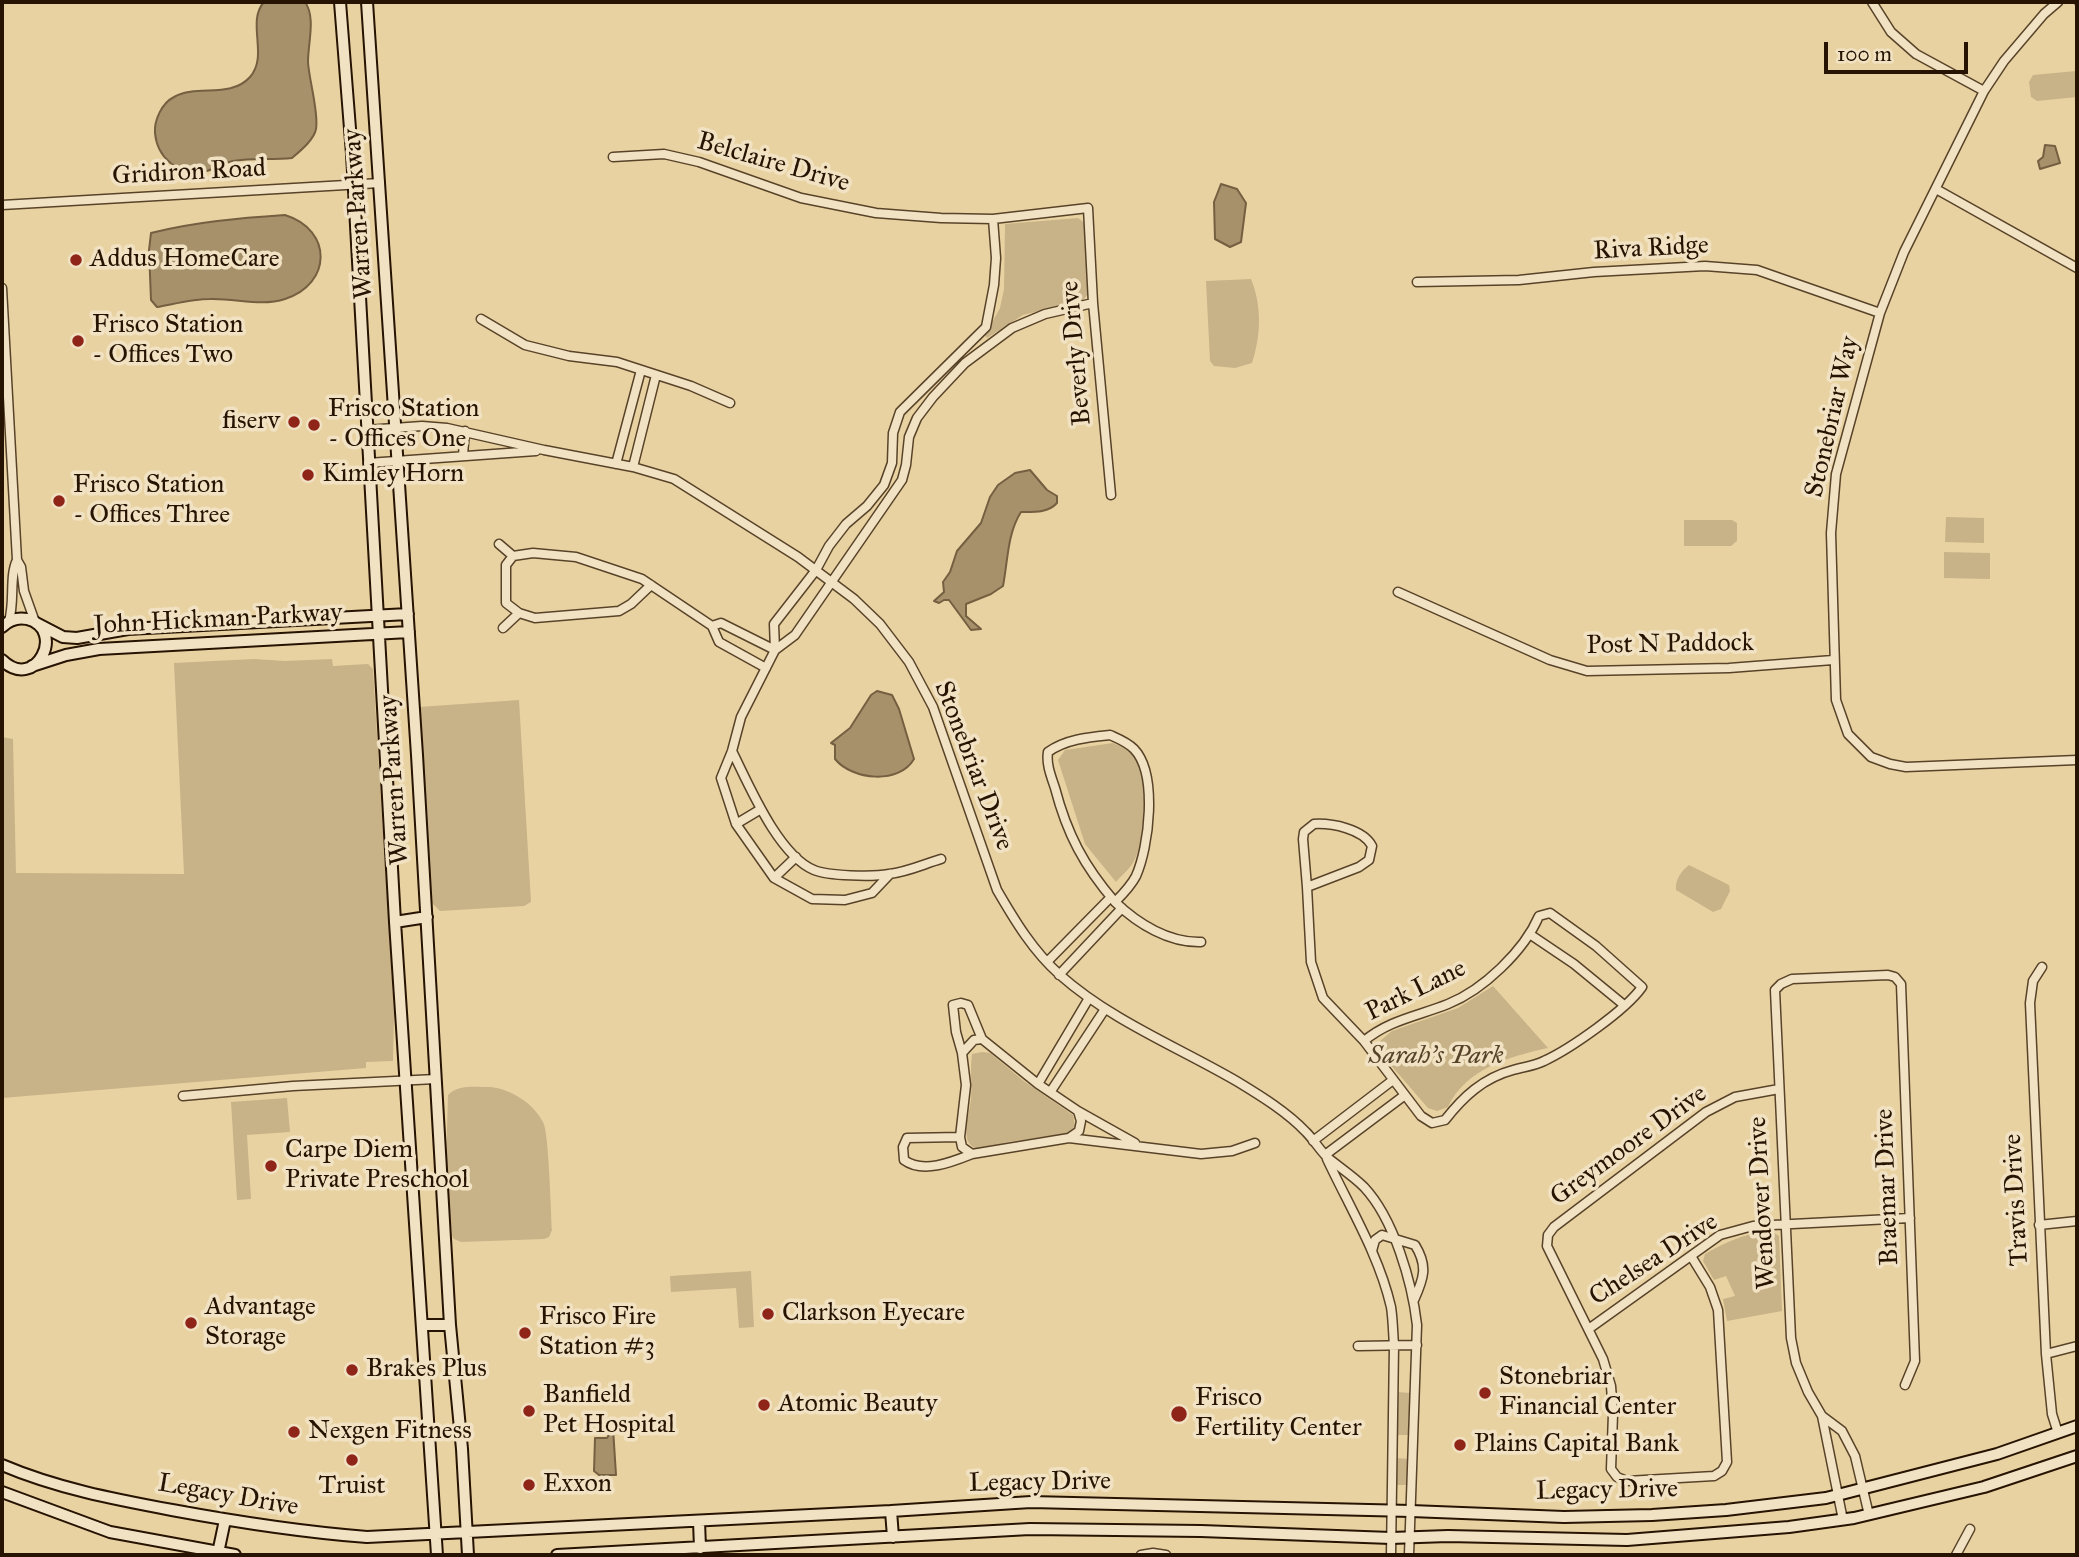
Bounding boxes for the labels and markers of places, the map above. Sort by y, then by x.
place label: Addus HomeCare [90,244,280,276]
marker: Addus HomeCare [68,252,84,268]
place label: Frisco Station - Offices Two [92,310,243,372]
marker: Frisco Station - Offices Two [70,333,86,349]
place label: Frisco Station - Offices One [328,394,479,456]
place label: fiserv [222,406,280,438]
marker: fiserv [286,414,302,430]
marker: Frisco Station - Offices One [306,417,322,433]
place label: Kimley Horn [322,459,464,491]
marker: Kimley Horn [300,467,316,483]
place label: Frisco Station - Offices Three [73,470,230,532]
marker: Frisco Station - Offices Three [51,493,67,509]
place label: Carpe Diem Private Preschool [285,1135,469,1196]
marker: Carpe Diem Private Preschool [263,1158,279,1174]
place label: Advantage Storage [205,1292,316,1354]
place label: Clarkson Eyecare [782,1298,965,1330]
place label: Frisco Fire Station #3 [539,1302,656,1364]
marker: Clarkson Eyecare [760,1306,776,1322]
marker: Advantage Storage [183,1315,199,1331]
marker: Frisco Fire Station #3 [517,1325,533,1341]
place label: Brakes Plus [366,1354,487,1386]
marker: Brakes Plus [344,1362,360,1378]
place label: Stonebriar Financial Center [1499,1362,1676,1424]
place label: Banfield Pet Hospital [543,1380,675,1442]
place label: Frisco Fertility Center [1195,1383,1362,1444]
marker: Stonebriar Financial Center [1477,1385,1493,1401]
place label: Atomic Beauty [778,1389,937,1421]
marker: Atomic Beauty [756,1397,772,1413]
marker: Banfield Pet Hospital [521,1403,537,1419]
marker: Frisco Fertility Center [1169,1404,1189,1424]
place label: Nexgen Fitness [308,1416,472,1448]
marker: Nexgen Fitness [286,1424,302,1440]
place label: Plains Capital Bank [1474,1429,1679,1461]
marker: Plains Capital Bank [1452,1437,1468,1453]
marker: Truist [344,1452,360,1468]
place label: Exxon [543,1469,612,1501]
place label: Truist [319,1471,385,1503]
marker: Exxon [521,1477,537,1493]

